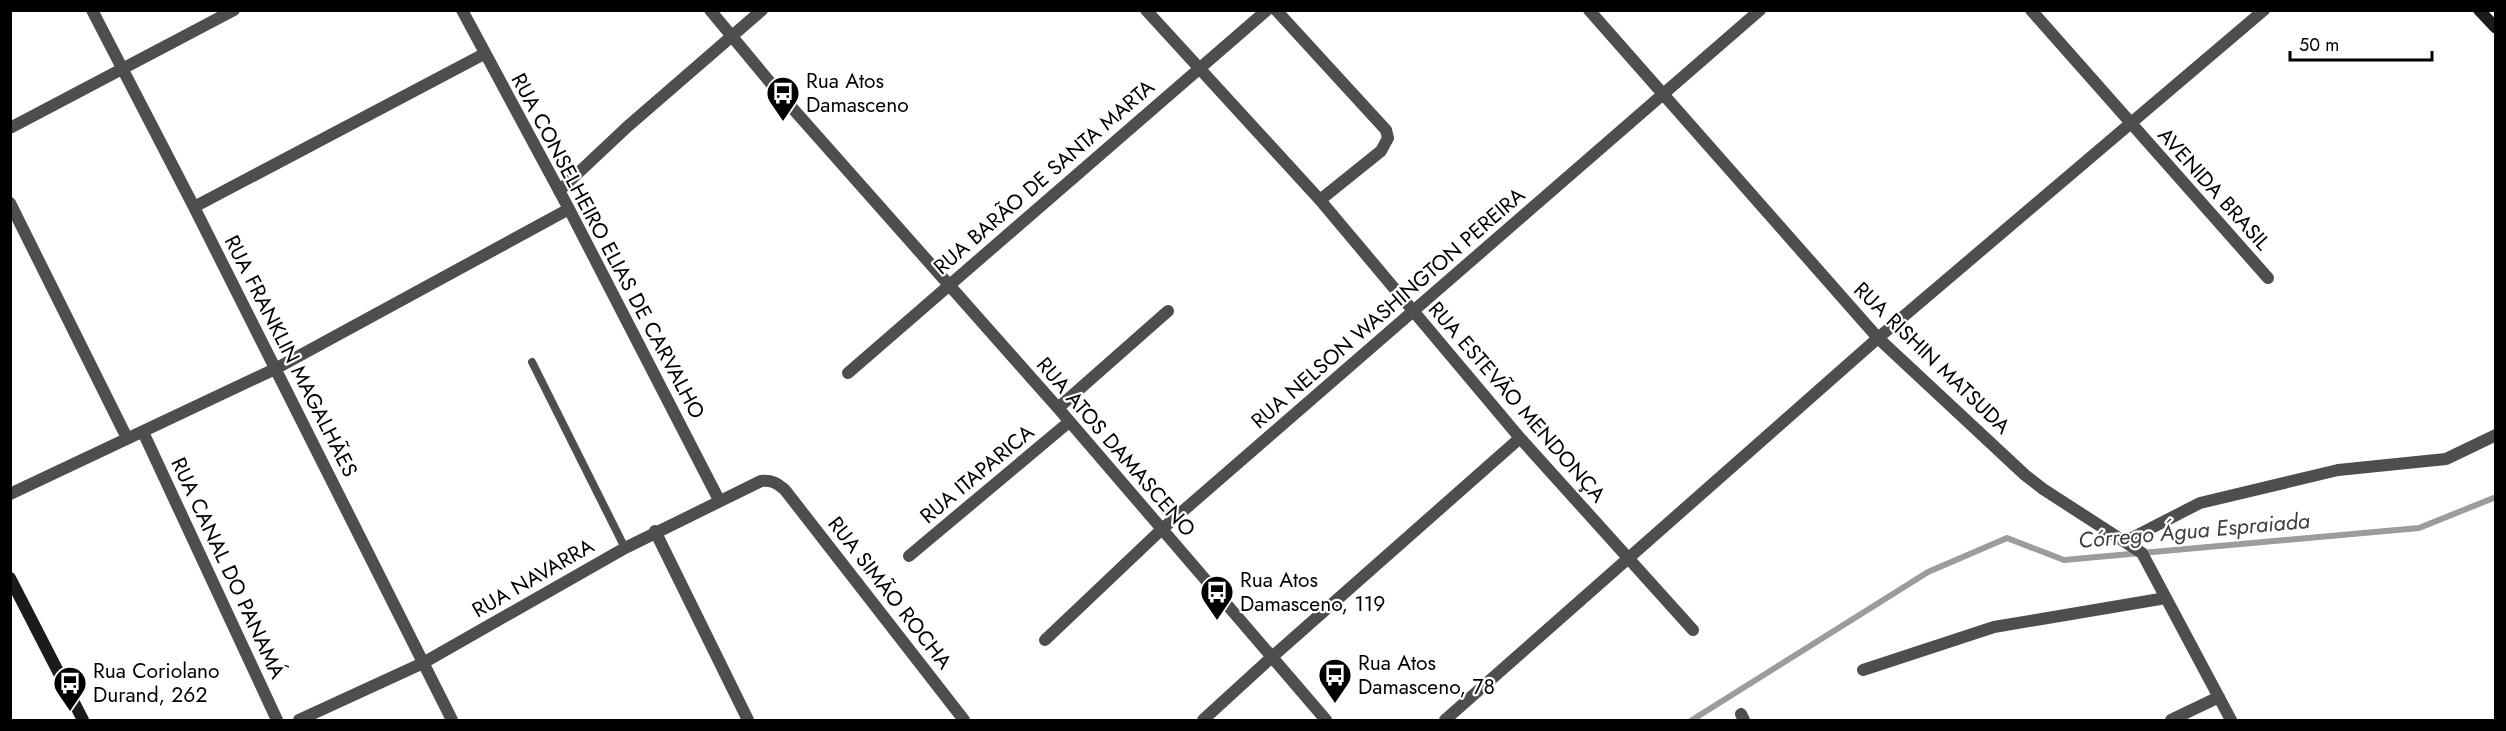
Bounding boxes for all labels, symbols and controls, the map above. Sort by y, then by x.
scale bar [2290,24,2432,62]
text: 50 m [2299,32,2339,58]
place label: Rua Atos Damasceno [806,66,909,120]
street label: RUA CONSELHEIRO ELIAS DE CARVALHO [504,68,712,424]
street label: RUA BARÃO DE SANTA MARTA [927,72,1161,281]
bus stop icon: Rua Atos Damasceno [765,75,801,122]
street label: AVENIDA BRASIL [2151,121,2278,257]
street label: RUA NELSON WASHINGTON PEREIRA [1245,180,1532,435]
street label: RUA FRANKLIN MAGALHÃES [217,230,365,482]
street label: RUA RISHIN MATSUDA [1847,275,2017,441]
street label: RUA ESTEVÃO MENDONÇA [1421,295,1613,509]
street label: RUA ATOS DAMASCENO [1029,351,1203,543]
street label: RUA ITAPARICA [914,417,1041,531]
street label: RUA CANAL DO PANAMÁ [163,452,293,684]
water label: Córrego Água Espraiada [2077,504,2311,556]
street label: RUA SIMÃO ROCHA [821,510,959,676]
street label: RUA NAVARRA [467,531,600,625]
place label: Rua Atos Damasceno, 119 [1240,565,1385,619]
bus stop icon: Rua Atos Damasceno, 119 [1199,574,1235,621]
place label: Rua Atos Damasceno, 78 [1358,648,1495,702]
place label: Rua Coriolano Durand, 262 [93,656,220,710]
bus stop icon: Rua Atos Damasceno, 78 [1317,657,1353,704]
bus stop icon: Rua Coriolano Durand, 262 [52,665,88,712]

